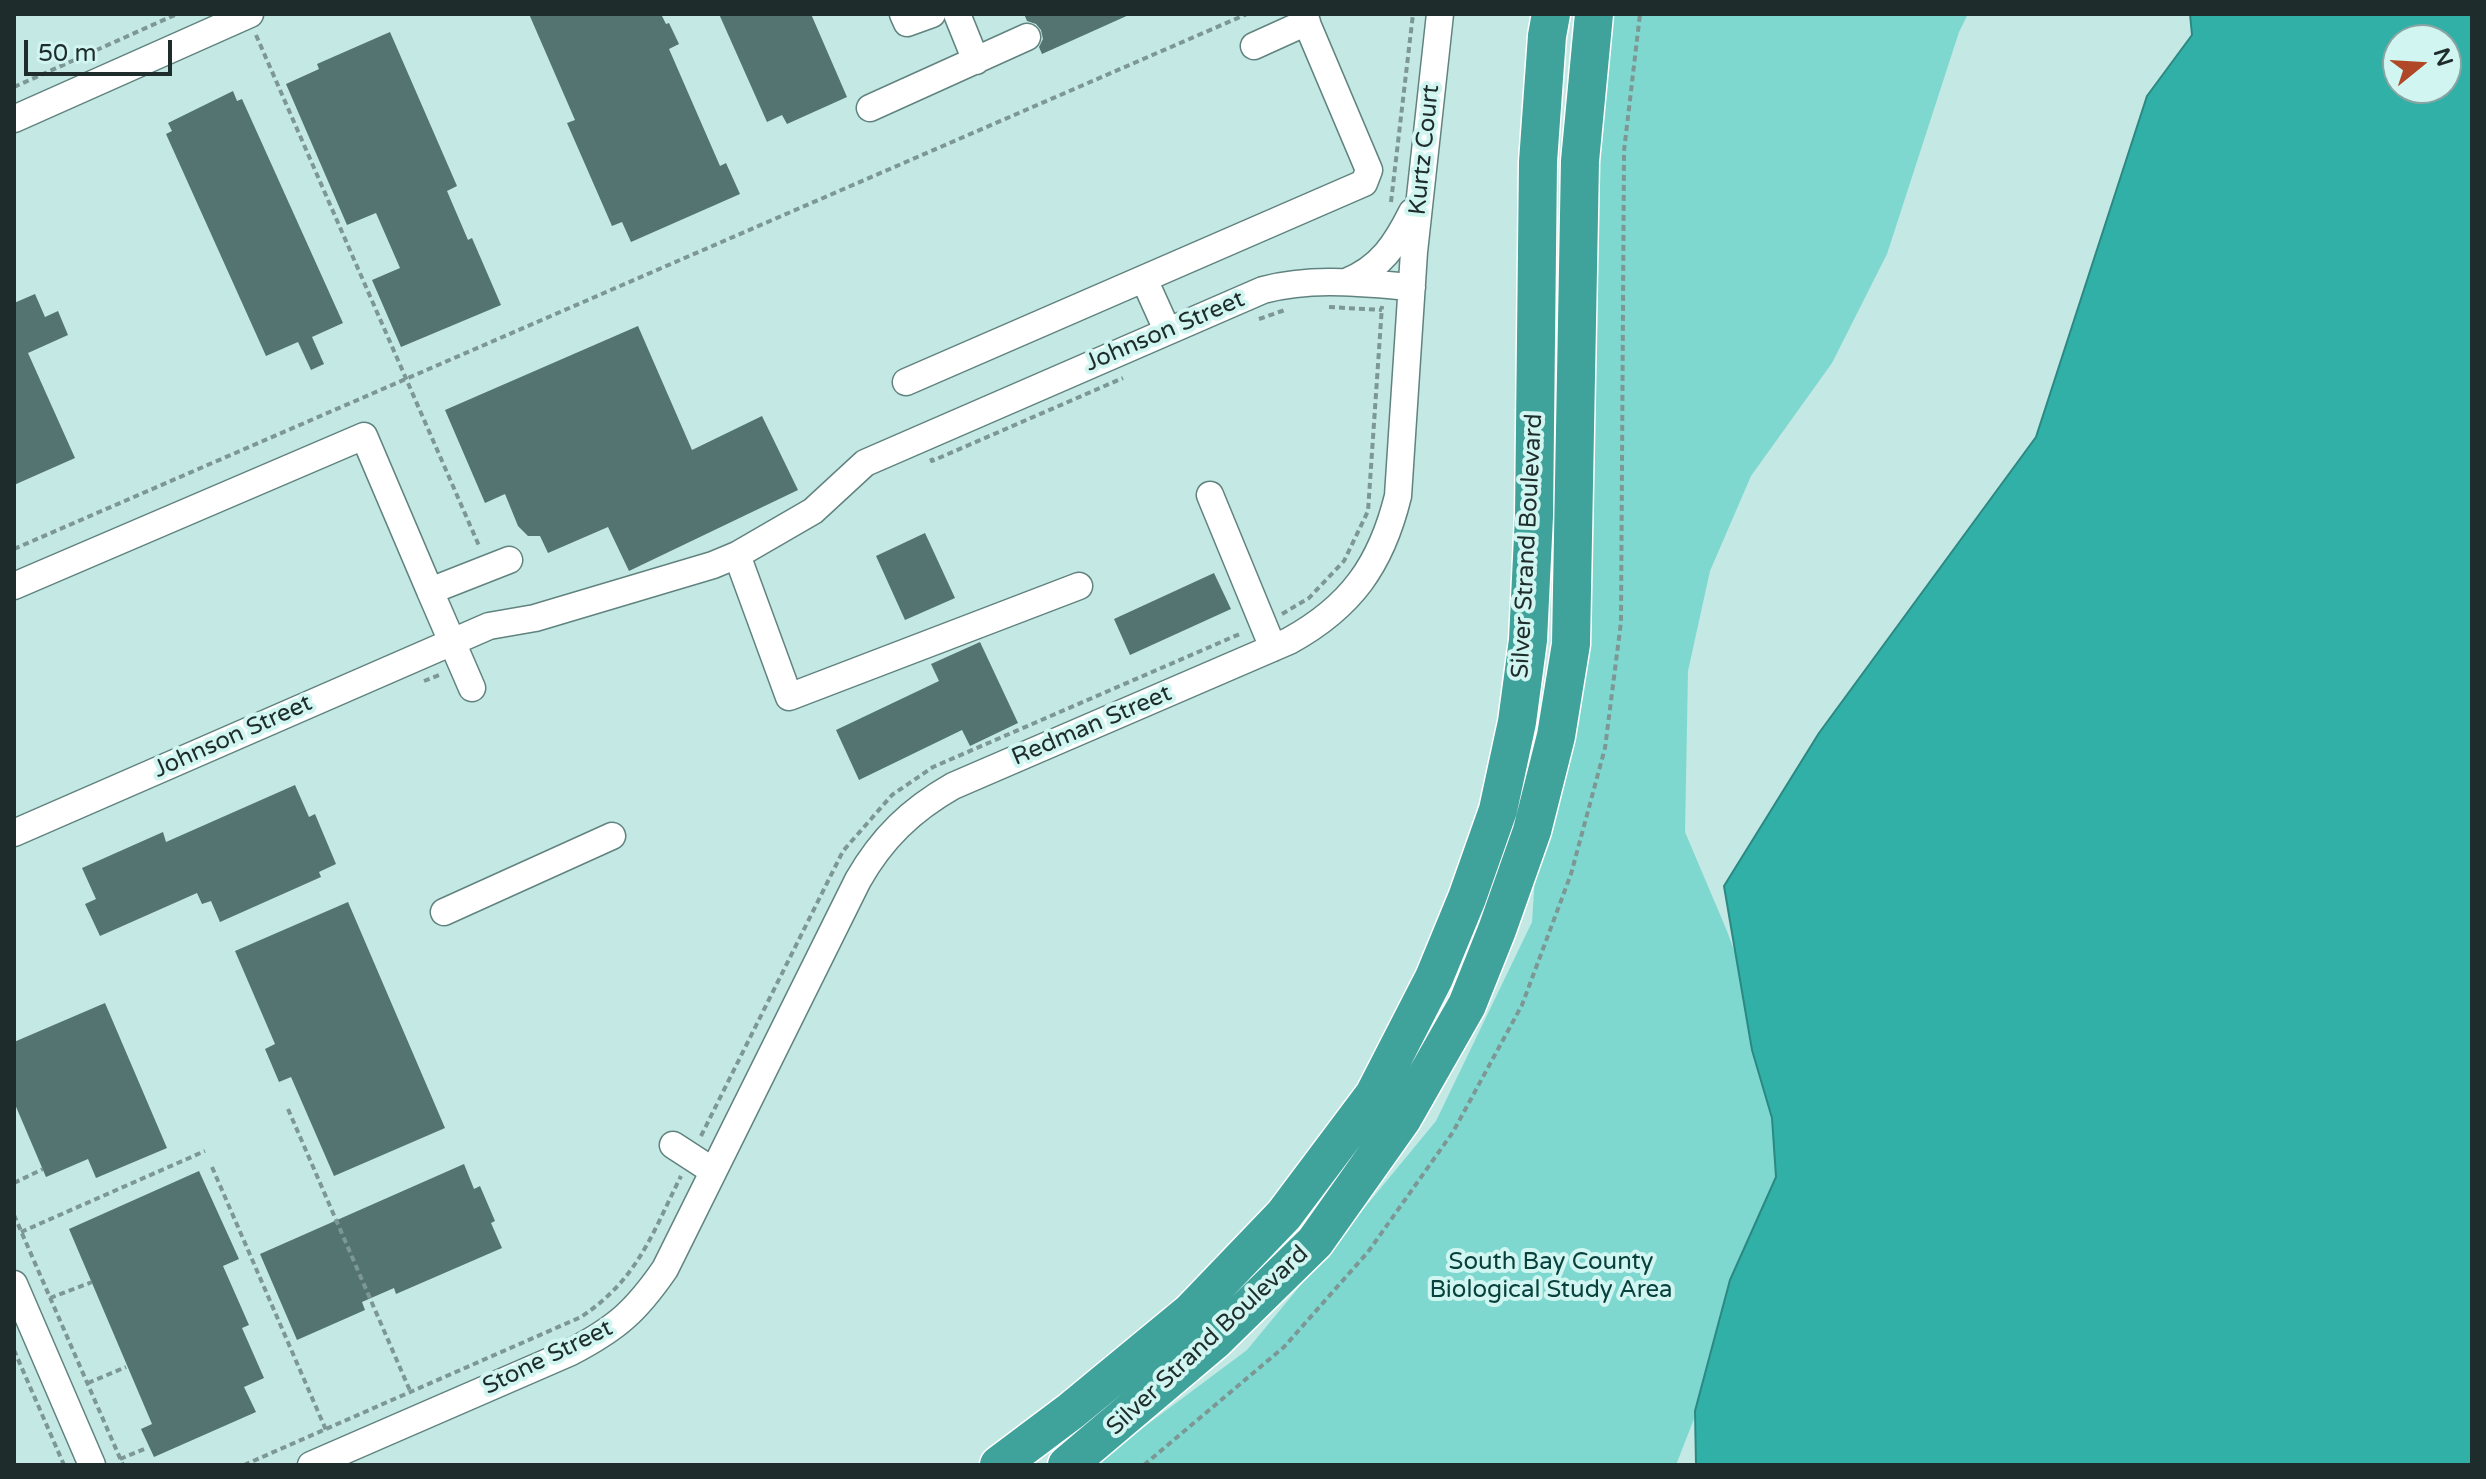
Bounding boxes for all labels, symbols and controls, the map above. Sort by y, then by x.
scale bar [28,24,176,74]
north arrow [2382,24,2462,104]
text: 50 m [38,39,96,68]
text: N [2428,45,2458,70]
street label: Kurtz Court [1404,83,1446,217]
street label: Johnson Street [1081,285,1249,379]
street label: Silver Strand Boulevard [1507,413,1549,679]
street label: Redman Street [1008,679,1176,773]
street label: Johnson Street [149,689,317,785]
street label: Silver Strand Boulevard [1101,1240,1315,1442]
park label: South Bay County Biological Study Area [1429,1249,1673,1305]
street label: Stone Street [478,1314,618,1402]

